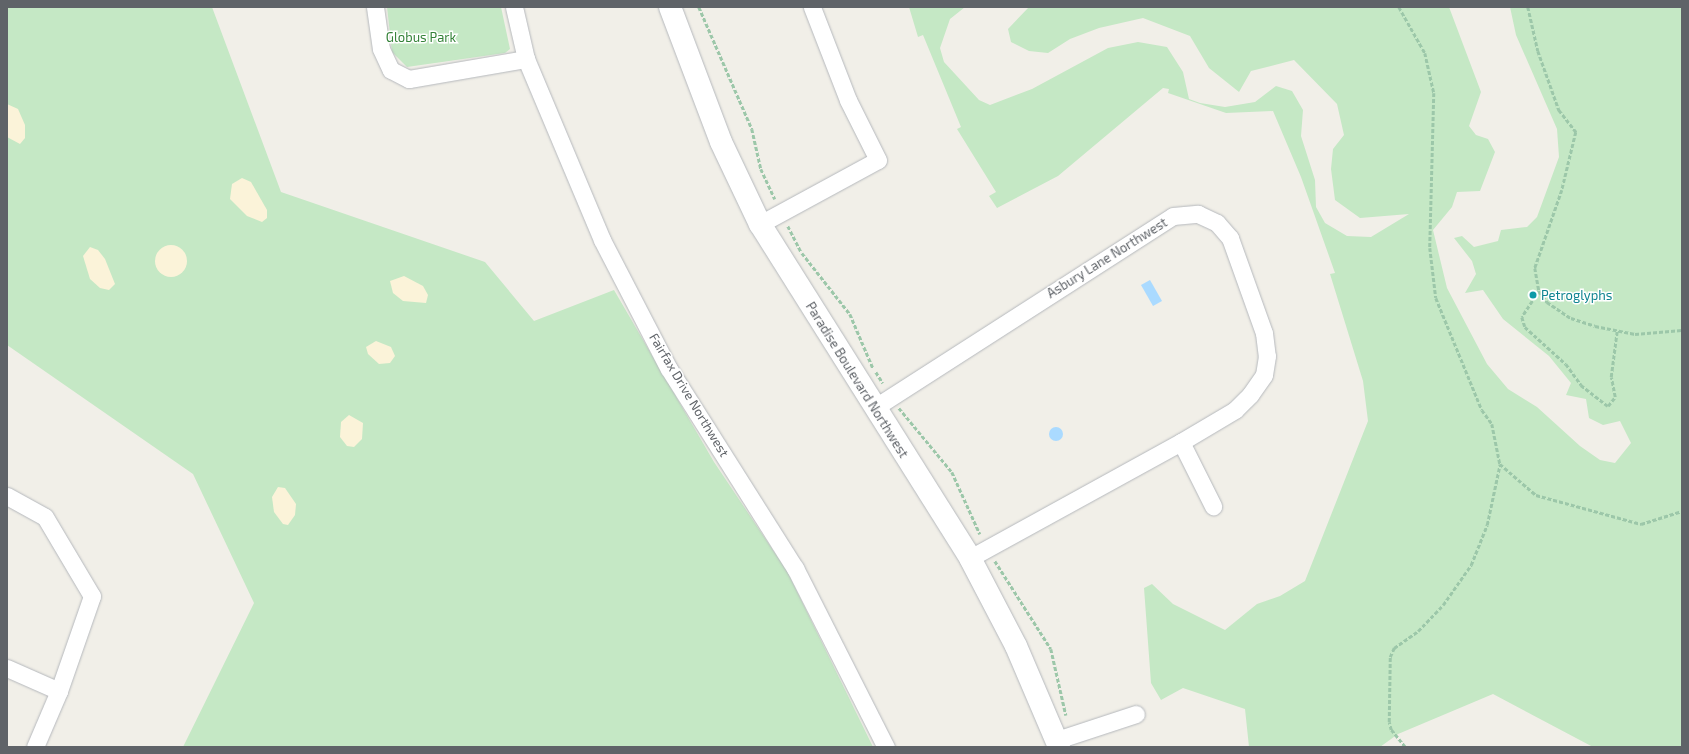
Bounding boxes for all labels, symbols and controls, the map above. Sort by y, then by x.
park label: Globus Park [386,29,456,45]
street label: Asbury Lane Northwest [1044,214,1170,302]
place label: Petroglyphs [1541,287,1612,303]
marker: Petroglyphs [1528,290,1538,300]
street label: Paradise Boulevard Northwest [802,299,912,461]
street label: Fairfax Drive Northwest [646,330,732,460]

